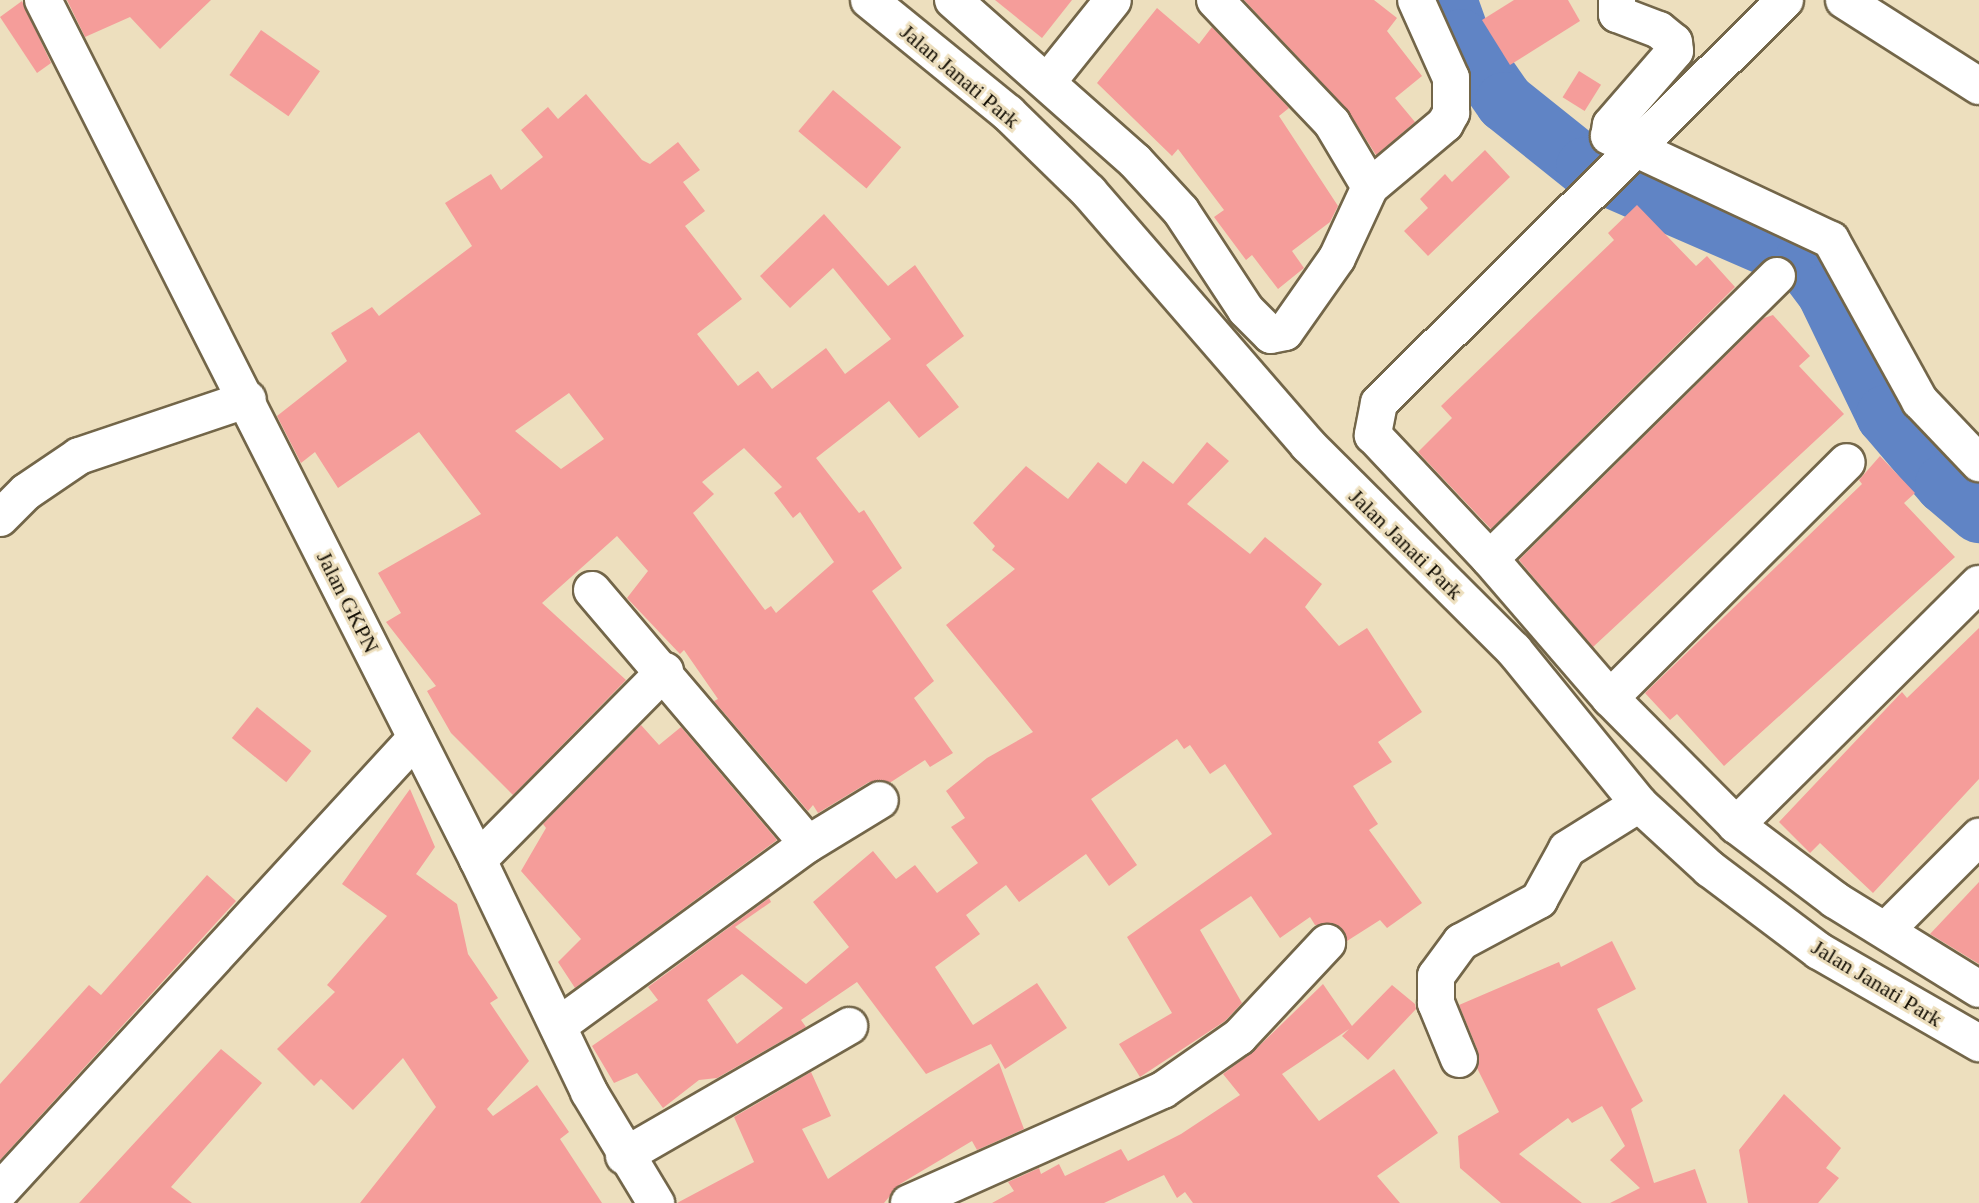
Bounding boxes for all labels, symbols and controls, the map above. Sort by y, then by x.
street label: Jalan Janati Park [895,18,1025,134]
street label: Jalan Janati Park [1344,483,1468,605]
street label: Jalan GKPN [311,547,385,657]
street label: Jalan Janati Park [1807,934,1947,1032]

